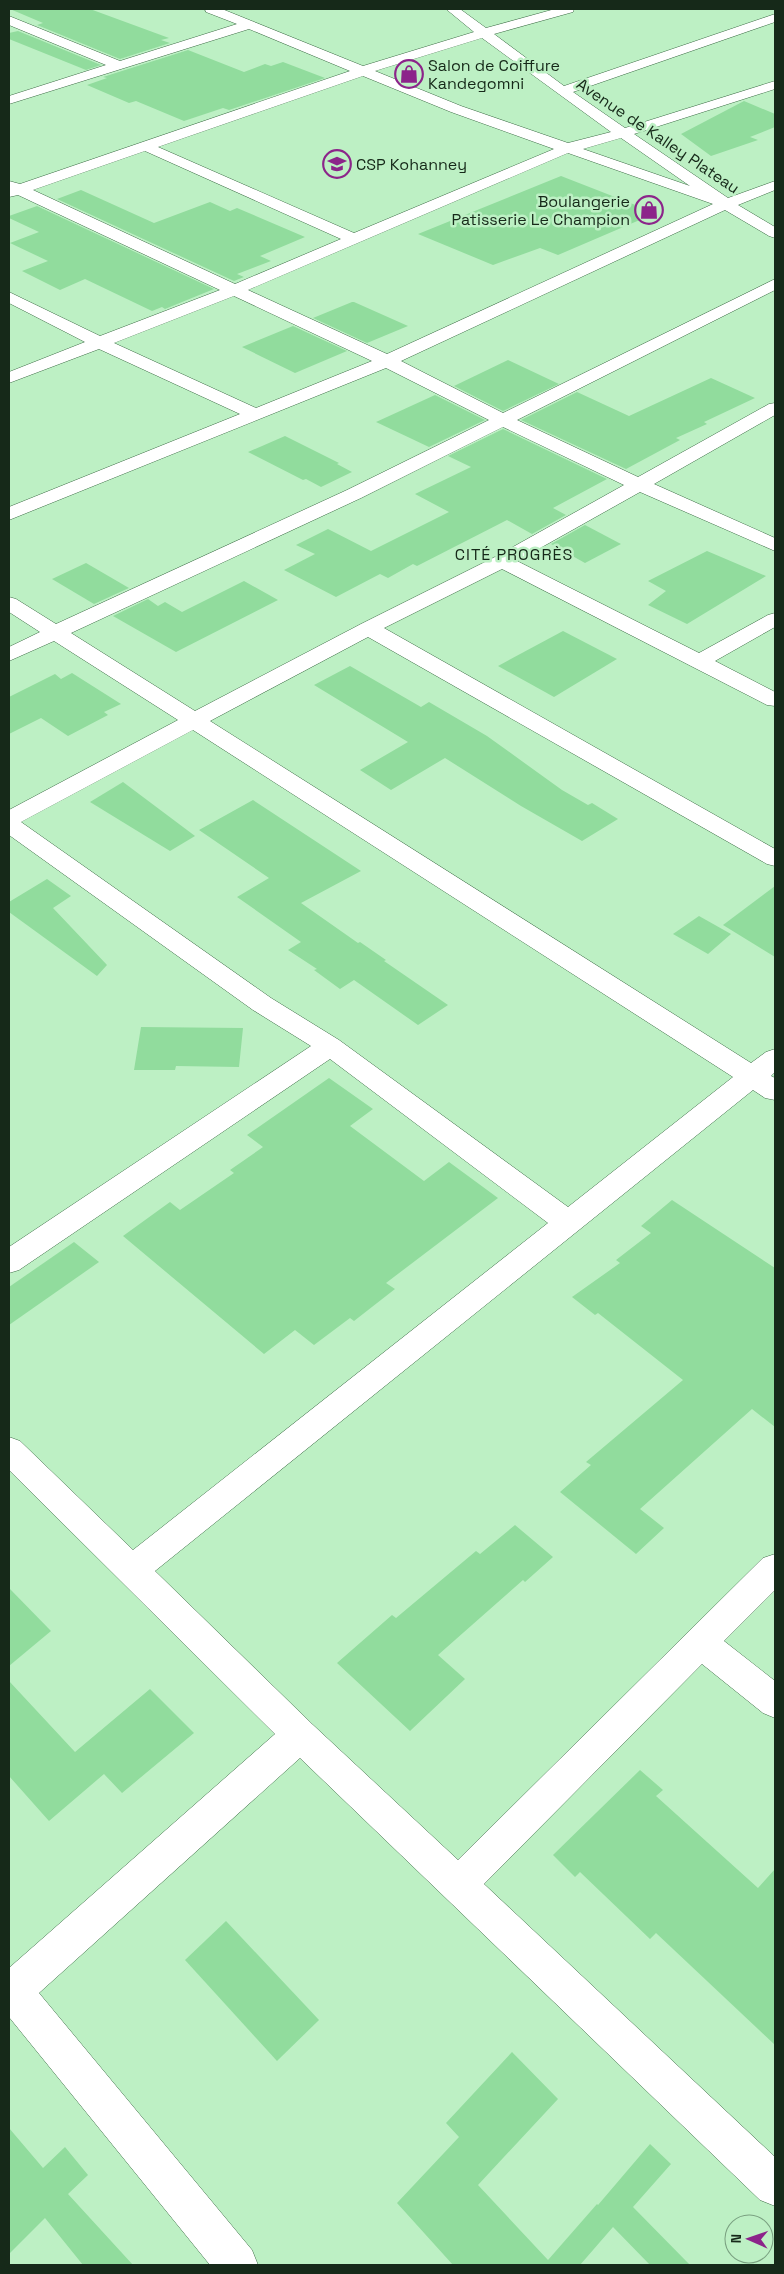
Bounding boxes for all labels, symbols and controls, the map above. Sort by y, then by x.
place label: Salon de Coiffure Kandegomni [428,55,560,94]
shop icon: Salon de Coiffure Kandegomni [394,59,424,89]
street label: Avenue de Kalley Plateau [572,74,744,198]
school or university icon: CSP Kohanney [322,149,352,179]
place label: CSP Kohanney [356,154,467,175]
place label: Boulangerie Patisserie Le Champion [451,191,630,230]
shop icon: Boulangerie Patisserie Le Champion [634,195,664,225]
district label: CITÉ PROGRÈS [455,544,573,565]
north arrow [724,2214,774,2264]
text: N [727,2234,745,2244]

